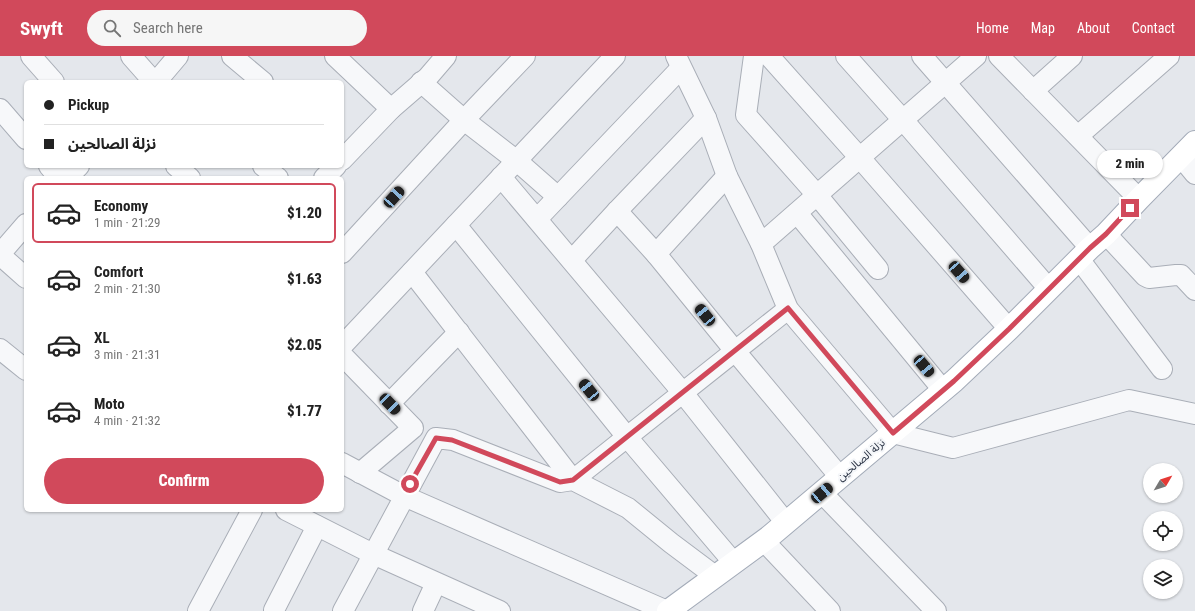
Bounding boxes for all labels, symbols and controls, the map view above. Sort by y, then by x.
search box [87,10,367,46]
text: Swyft [20,17,63,40]
icon: search [101,17,123,39]
text: Search here [133,19,203,37]
text: Home [976,20,1009,36]
text: Map [1031,20,1055,36]
text: About [1077,20,1110,36]
text: Contact [1132,20,1175,36]
text: Pickup [68,96,109,114]
text: نزلة الصالحين [68,135,156,153]
callout: 2 min [1097,150,1163,178]
text: 2 min [1116,156,1144,171]
car [382,184,406,210]
icon: car [46,195,82,231]
text: Economy [94,197,148,215]
route end [1121,199,1139,217]
text: $1.20 [287,204,322,222]
text: 1 min · 21:29 [94,215,160,230]
car [947,259,971,285]
icon: car [46,261,82,297]
text: Comfort [94,263,143,281]
text: $1.63 [287,270,322,288]
text: 2 min · 21:30 [94,281,160,296]
car [693,302,717,328]
icon: car [46,327,82,363]
text: XL [94,329,110,347]
text: $2.05 [287,336,322,354]
text: 3 min · 21:31 [94,347,160,362]
car [912,353,936,379]
car [577,377,601,403]
car [377,391,403,417]
icon: car [46,393,82,429]
text: Moto [94,395,125,413]
text: $1.77 [287,402,322,420]
text: 4 min · 21:32 [94,413,160,428]
street label: نزلة الصالحين [834,436,888,484]
button: Confirm [44,458,324,504]
north arrow [1143,463,1183,503]
map controls [1143,463,1183,599]
route start [401,475,419,493]
car [809,481,835,505]
button: locate [1143,511,1183,551]
button: layers [1143,559,1183,599]

